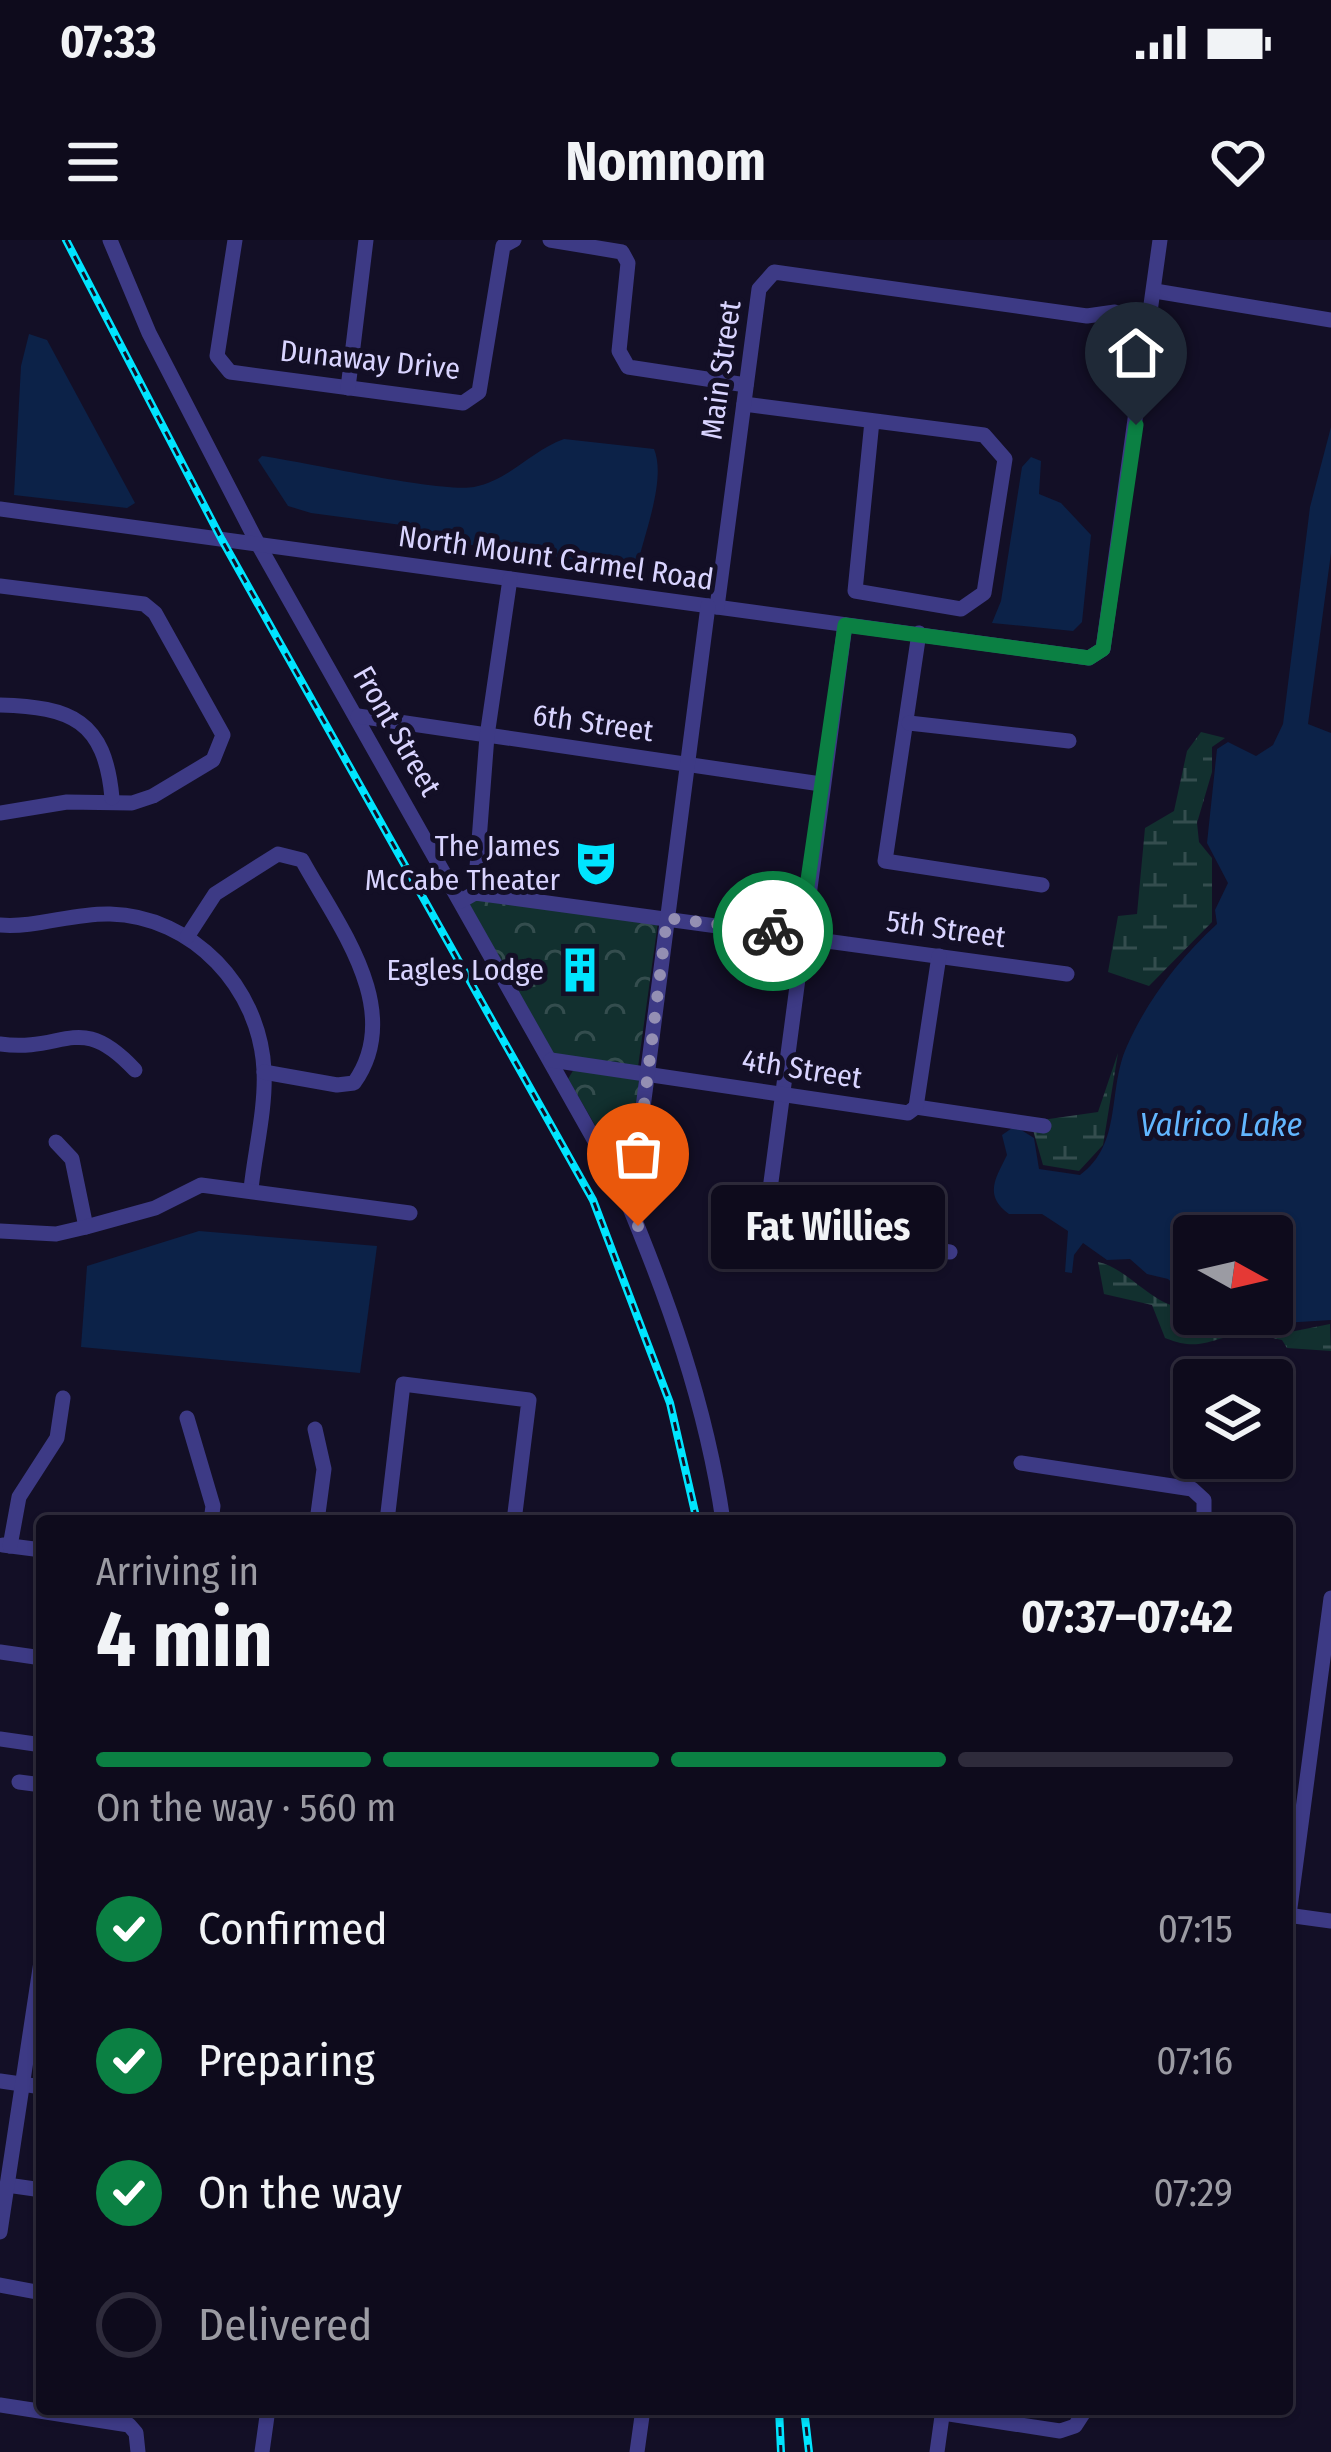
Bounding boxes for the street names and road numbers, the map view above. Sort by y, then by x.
street label: Main Street [693,298,749,442]
street label: Dunaway Drive [278,333,462,387]
street label: North Mount Carmel Road [396,518,716,598]
street label: Front Street [345,660,449,802]
street label: 6th Street [530,697,656,749]
street label: 5th Street [884,903,1008,955]
street label: 4th Street [739,1042,865,1096]

